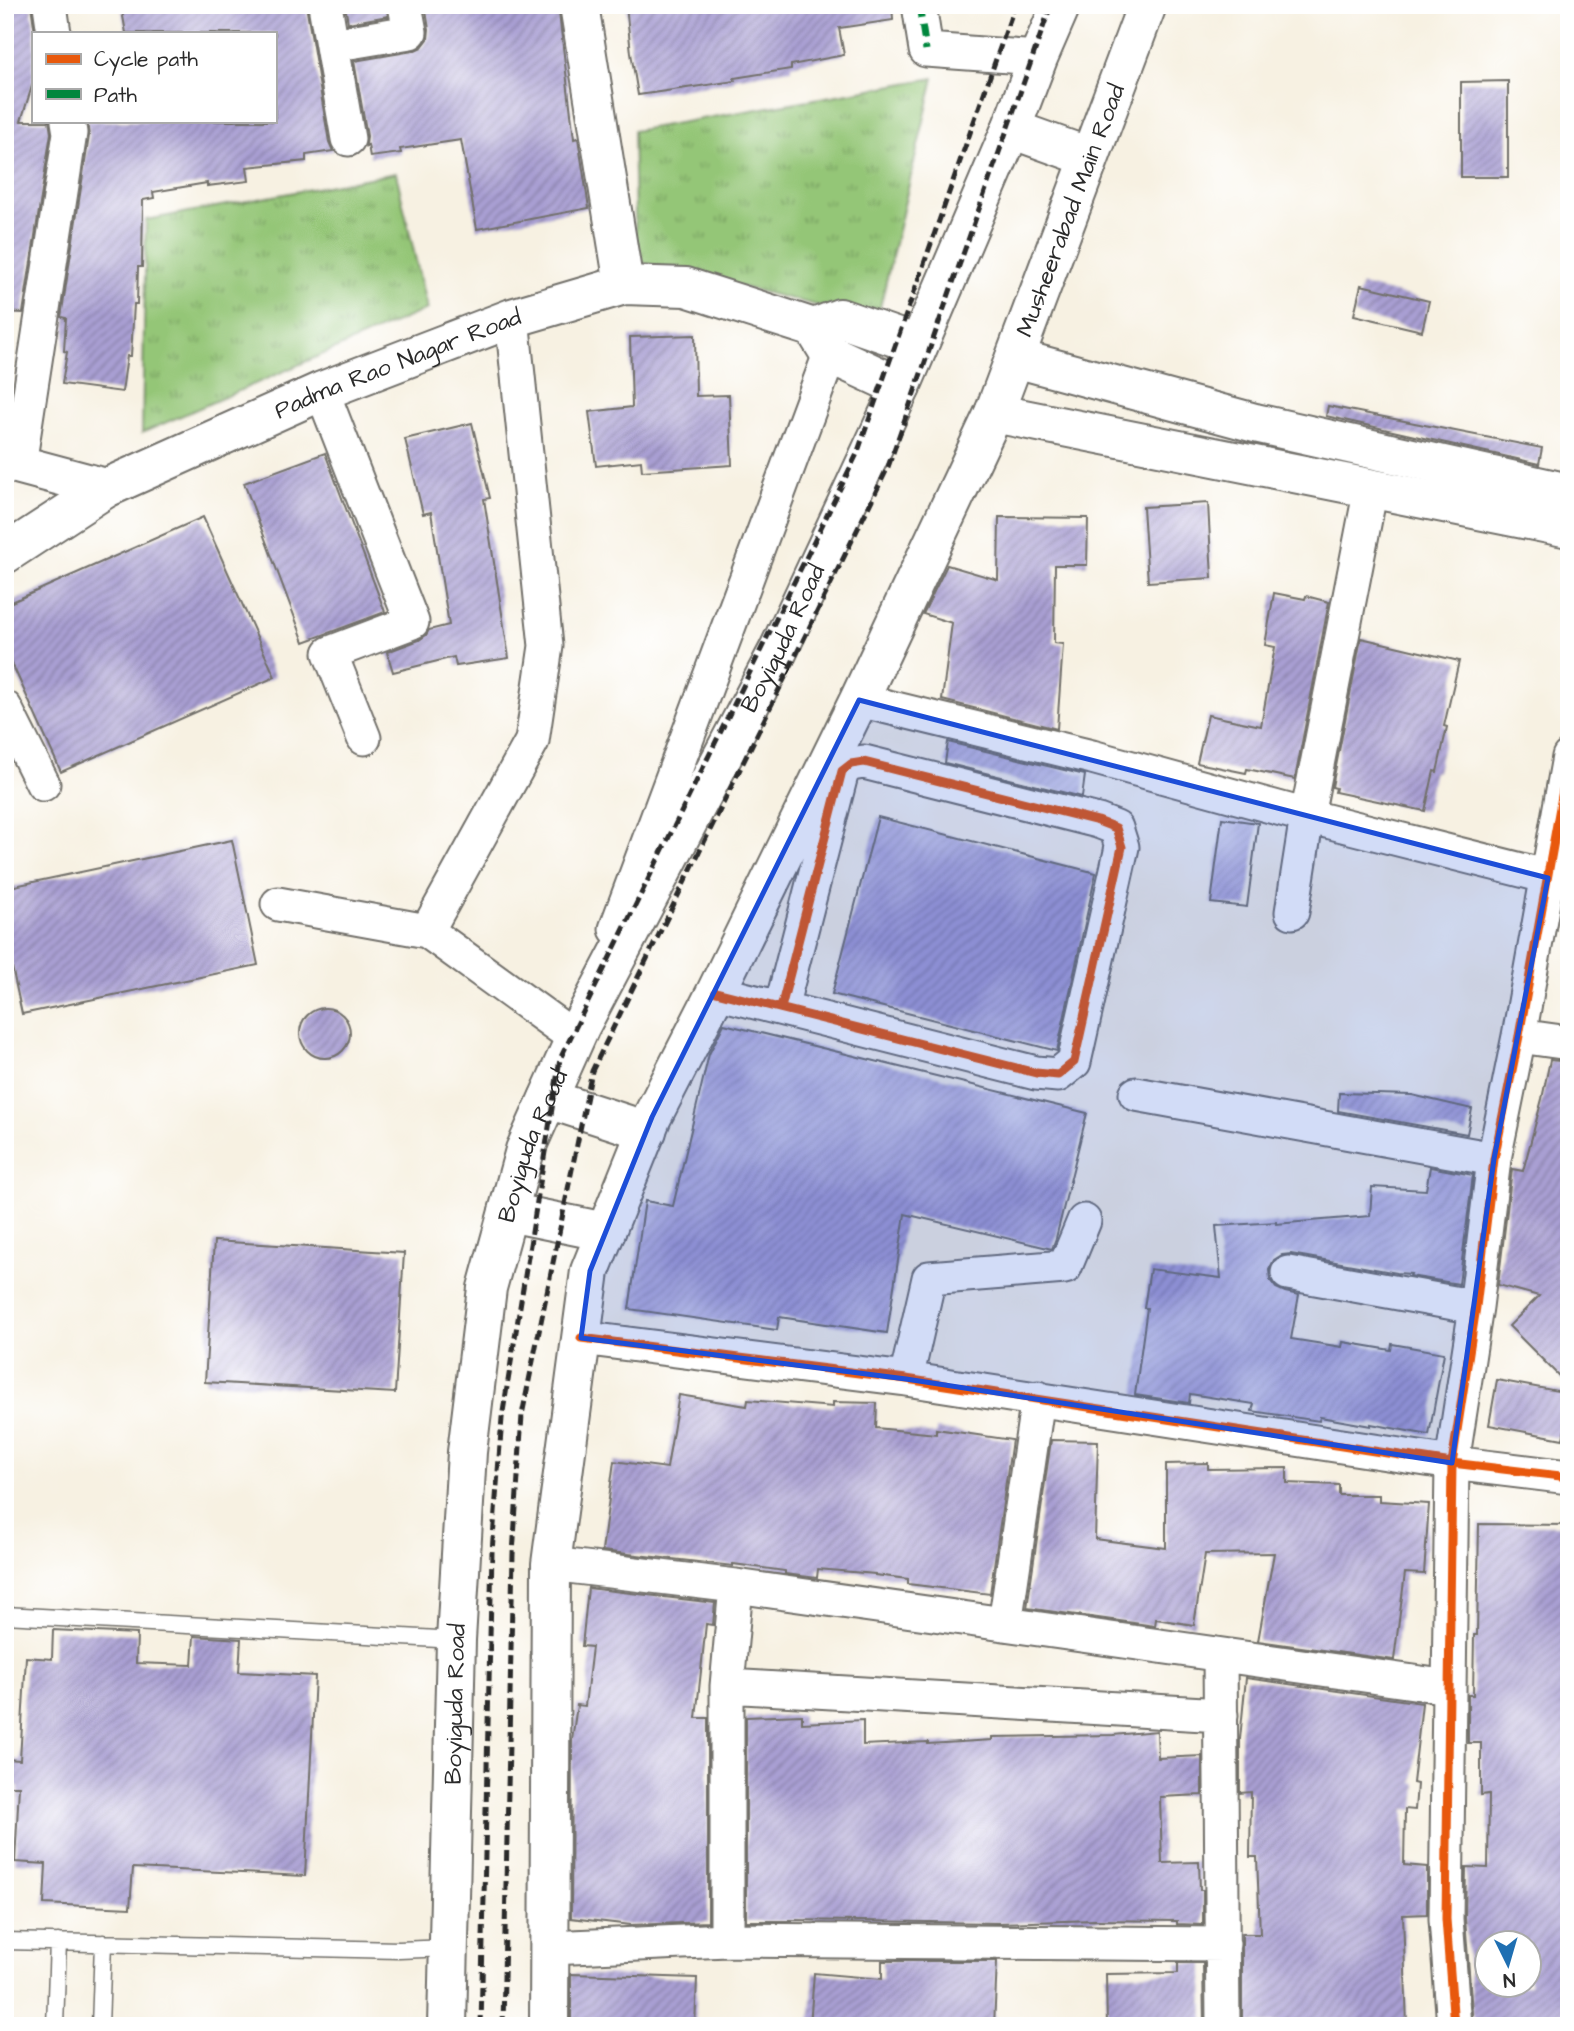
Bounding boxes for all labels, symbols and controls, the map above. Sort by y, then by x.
legend [32,32,276,122]
text: Cycle path [94,45,199,76]
street label: Musheerabad Main Road [1008,79,1134,342]
text: Path [94,81,138,110]
street label: Padma Rao Nagar Road [269,300,525,428]
street label: Boyiguda Road [733,559,834,719]
street label: Boyiguda Road [490,1064,577,1226]
street label: Boyiguda Road [437,1623,475,1785]
north arrow [1472,1930,1542,2000]
text: N [1502,1965,1516,1993]

